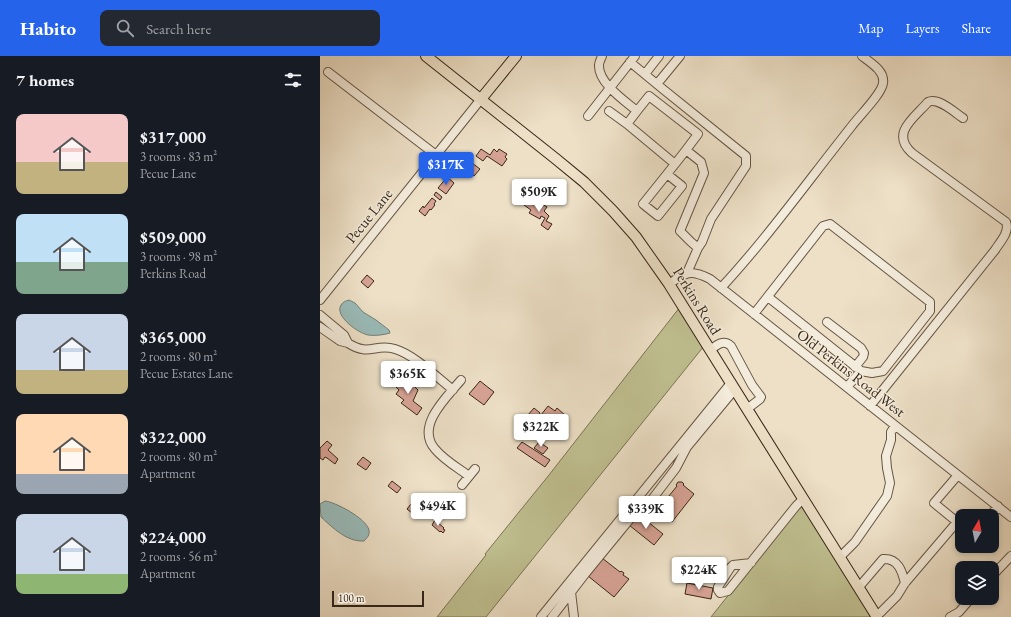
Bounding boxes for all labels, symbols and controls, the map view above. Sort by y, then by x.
search box [100,10,380,46]
text: Habito [20,16,76,41]
icon: search [114,17,136,39]
text: Search here [146,19,211,38]
text: Map [858,19,883,37]
text: Layers [905,19,940,37]
text: Share [962,19,991,37]
text: 7 homes [16,69,74,91]
icon: filters [282,69,304,91]
text: $317,000 [140,126,206,148]
icon: home [48,130,96,178]
text: 3 rooms · 83 m² [140,148,217,165]
pin: $317K [418,152,474,186]
text: $317K [428,156,464,173]
text: Pecue Lane [140,165,196,182]
pin: $509K [511,179,567,213]
text: $509K [521,183,557,200]
street label: Pecue Lane [341,184,396,247]
text: $509,000 [140,226,206,248]
icon: home [48,230,96,278]
text: 3 rooms · 98 m² [140,248,217,265]
street label: Perkins Road [669,263,726,338]
text: Perkins Road [140,265,206,282]
street label: Old Perkins Road West [793,324,910,421]
text: $365,000 [140,326,206,348]
icon: home [48,330,96,378]
text: 2 rooms · 80 m² [140,348,217,365]
pin: $365K [380,361,436,395]
text: Pecue Estates Lane [140,365,233,382]
text: $365K [390,365,426,382]
pin: $322K [513,414,569,448]
text: $322K [523,418,559,435]
text: $322,000 [140,426,206,448]
icon: home [48,430,96,478]
text: 2 rooms · 80 m² [140,448,217,465]
text: Apartment [140,465,195,482]
pin: $494K [410,493,466,527]
pin: $339K [618,496,674,530]
text: $494K [420,497,456,514]
text: $339K [628,500,664,517]
north arrow [955,509,999,553]
map controls [955,509,999,605]
text: $224,000 [140,526,206,548]
icon: home [48,530,96,578]
text: 2 rooms · 56 m² [140,548,217,565]
pin: $224K [671,557,727,591]
text: $224K [681,561,717,578]
button: layers [955,561,999,605]
text: Apartment [140,565,195,582]
scale bar [332,589,424,608]
text: 100 m [338,591,365,605]

